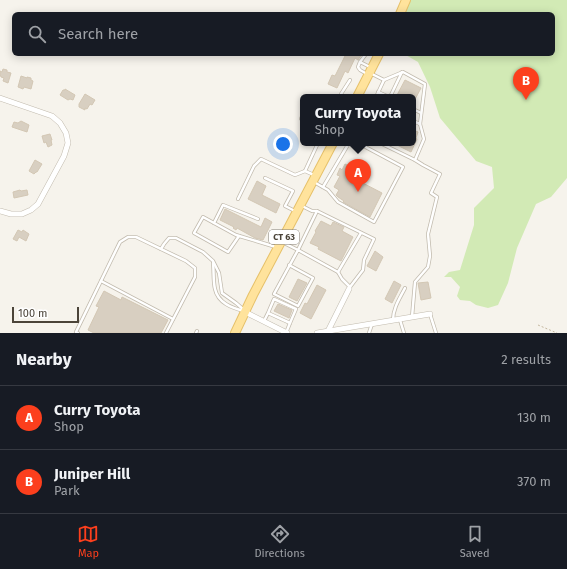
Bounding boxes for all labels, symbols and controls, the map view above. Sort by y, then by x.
search box [12,12,555,56]
icon: search [26,23,48,45]
text: Search here [58,25,138,43]
pin: B [513,67,539,100]
popup [300,94,416,146]
text: Curry Toyota [315,104,401,122]
text: Shop [315,122,345,137]
your location [273,134,293,154]
pin: A [345,159,371,192]
road number: CT 63 [269,230,299,244]
scale bar [12,305,79,324]
text: 100 m [18,307,47,320]
text: Nearby [16,349,71,370]
text: 2 results [501,352,551,367]
text: Curry Toyota [54,401,140,419]
text: A [25,410,33,425]
text: 130 m [517,410,551,425]
text: Shop [54,419,84,434]
text: Juniper Hill [54,465,130,483]
text: B [25,474,33,489]
text: 370 m [517,474,551,489]
text: Park [54,483,80,498]
tab: Map [77,523,99,560]
tab: Directions [254,523,305,560]
tab: Saved [460,523,490,560]

